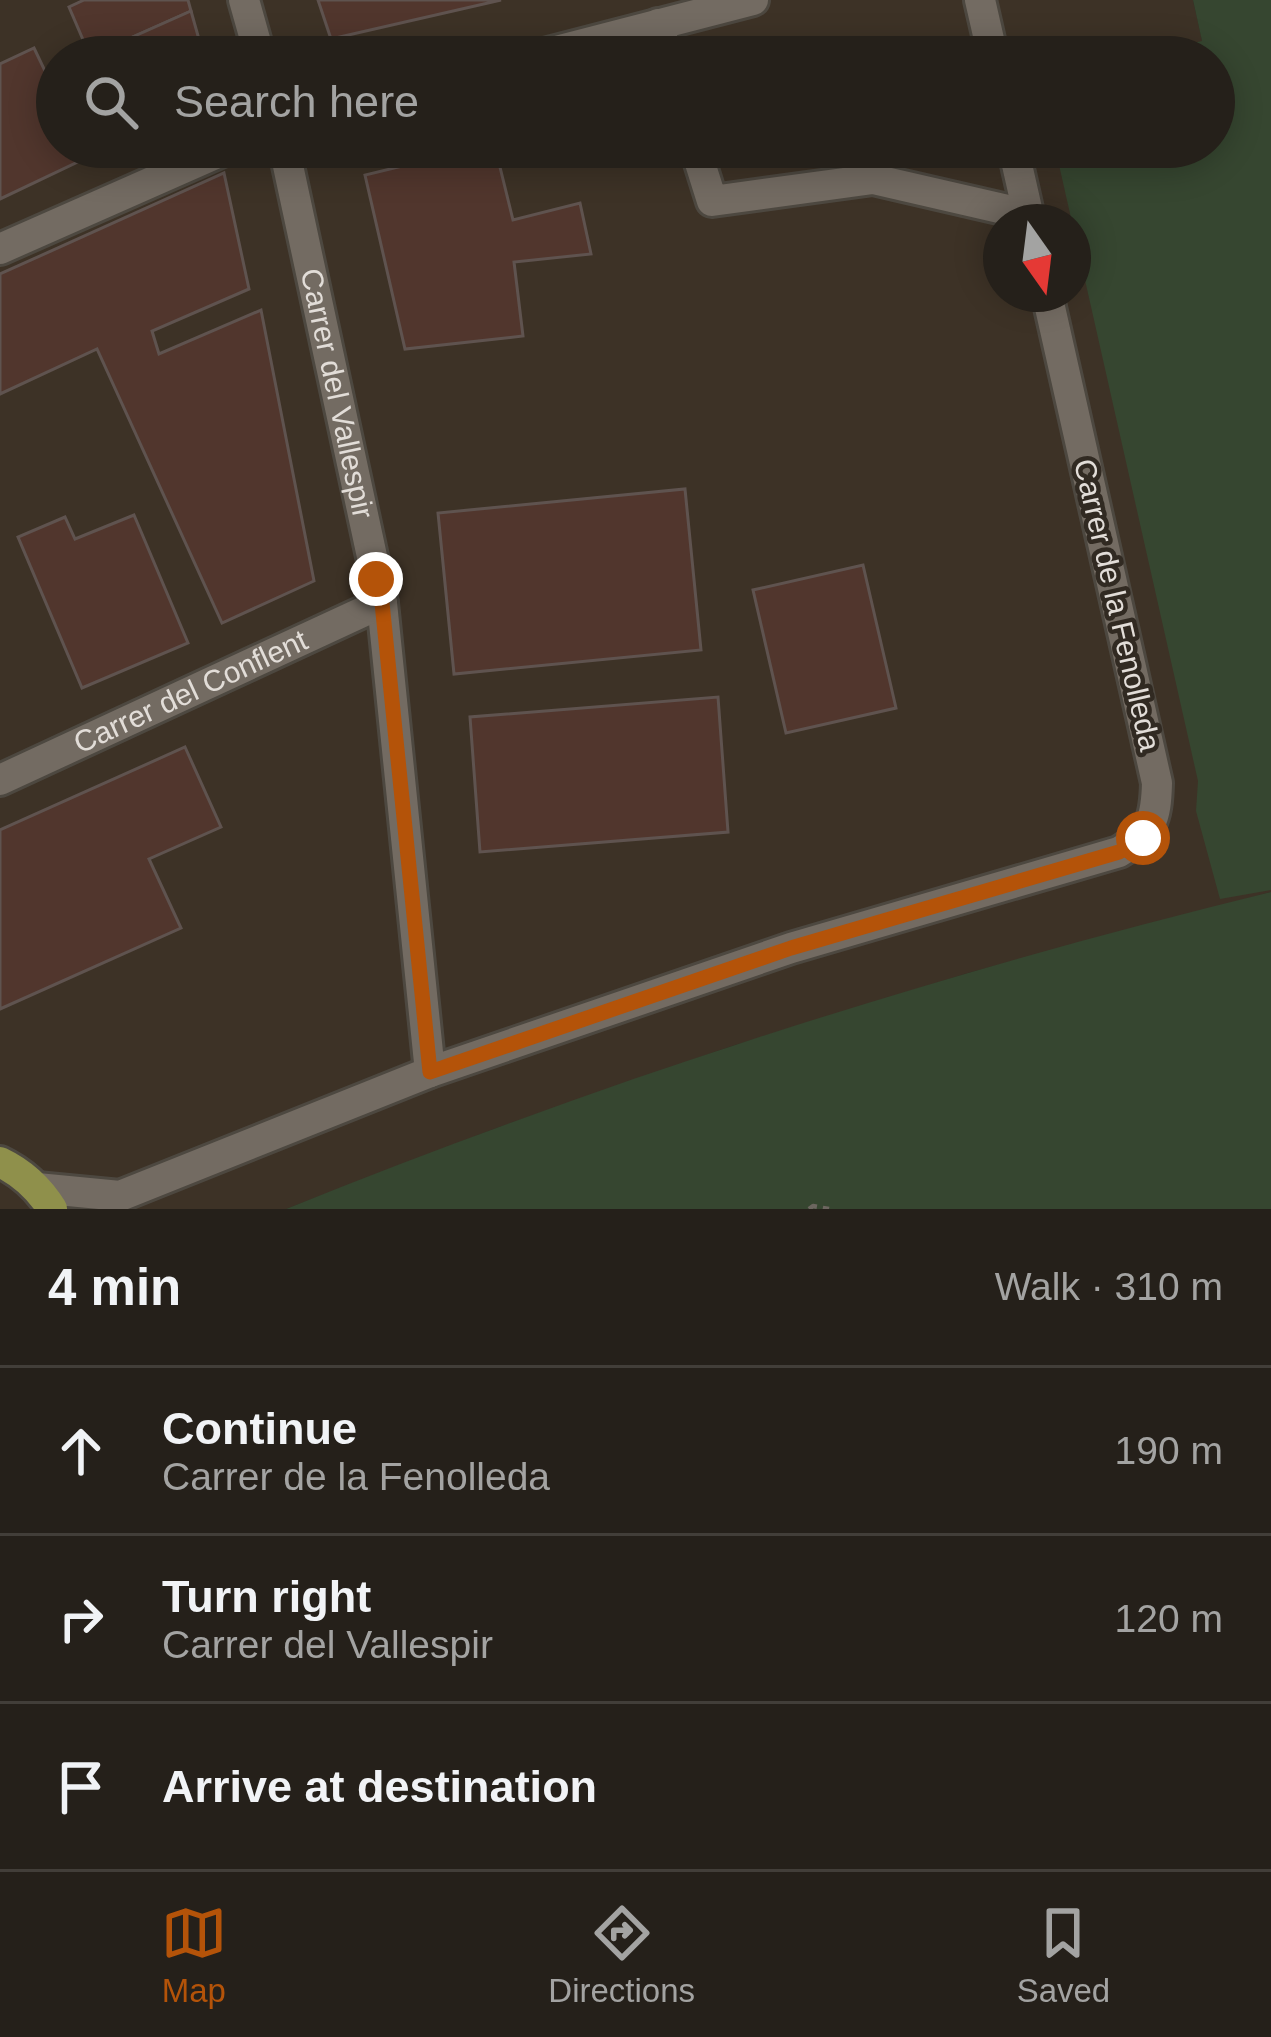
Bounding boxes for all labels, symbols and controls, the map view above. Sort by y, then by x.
search box [36,36,1235,168]
icon: search [78,69,144,135]
text: Search here [174,76,419,127]
north arrow [983,204,1091,312]
street label: Carrer del Vallespir [295,265,380,521]
street label: Carrer de la Fenolleda [1068,456,1167,754]
route end [349,552,403,606]
street label: Carrer del Conflent [68,623,313,760]
route start [1116,811,1170,865]
text: 4 min [48,1259,181,1316]
text: Walk · 310 m [995,1265,1223,1308]
text: Continue [162,1403,357,1454]
icon: ahead [48,1418,114,1484]
text: 190 m [1115,1429,1223,1472]
text: Carrer de la Fenolleda [162,1455,550,1498]
text: Turn right [162,1571,371,1622]
icon: right [48,1586,114,1652]
text: 120 m [1115,1597,1223,1640]
text: Carrer del Vallespir [162,1623,493,1666]
icon: arrive [48,1754,114,1820]
text: Arrive at destination [162,1761,597,1812]
tab: Map [161,1900,227,2010]
tab: Directions [548,1900,695,2010]
tab: Saved [1017,1900,1110,2010]

